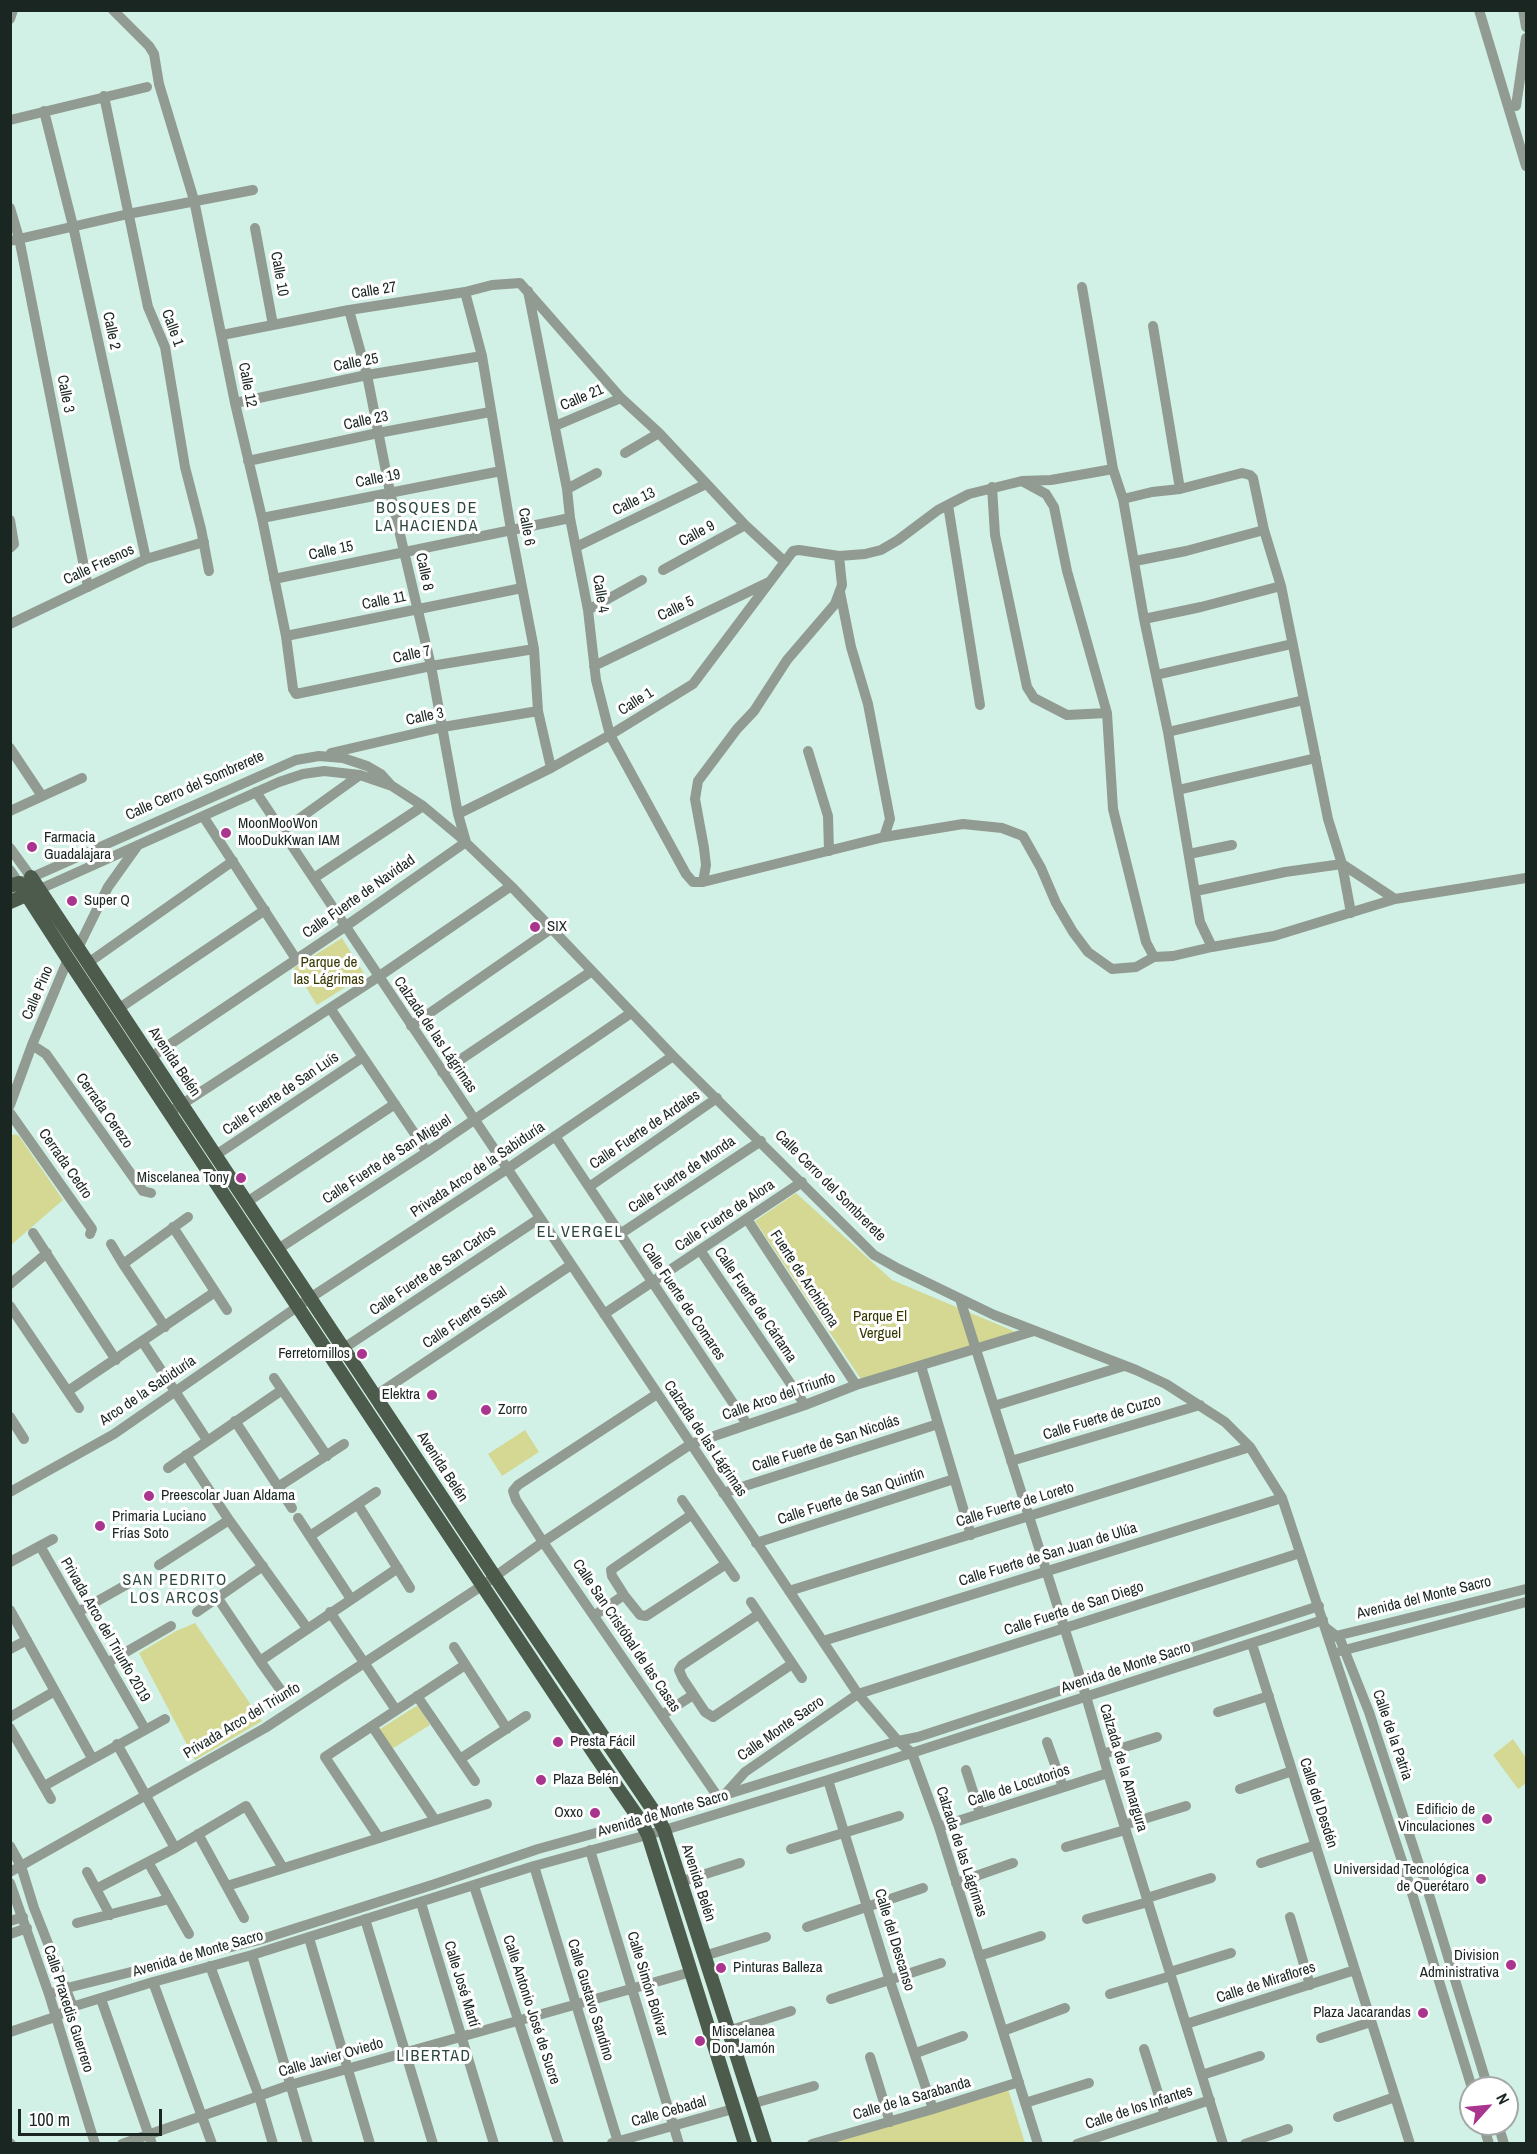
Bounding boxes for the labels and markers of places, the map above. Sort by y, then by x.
place label: MoonMooWon MooDukKwan IAM [238,815,340,850]
marker: MoonMooWon MooDukKwan IAM [219,826,233,840]
place label: Farmacia Guadalajara [44,829,111,864]
marker: Farmacia Guadalajara [25,840,39,854]
place label: Super Q [84,892,130,910]
marker: Super Q [65,894,79,908]
place label: SIX [547,918,567,936]
marker: SIX [528,920,542,934]
place label: Miscelanea Tony [137,1169,229,1187]
marker: Miscelanea Tony [234,1171,248,1185]
place label: Ferretornillos [278,1345,350,1363]
marker: Ferretornillos [355,1347,369,1361]
place label: Elektra [382,1386,420,1404]
marker: Elektra [425,1388,439,1402]
place label: Zorro [498,1401,527,1419]
marker: Zorro [479,1403,493,1417]
place label: Preescolar Juan Aldama [161,1487,295,1505]
marker: Preescolar Juan Aldama [142,1489,156,1503]
place label: Primaria Luciano Frías Soto [112,1508,206,1543]
marker: Primaria Luciano Frías Soto [93,1519,107,1533]
place label: Presta Fácil [570,1733,635,1751]
marker: Presta Fácil [551,1735,565,1749]
place label: Plaza Belén [553,1771,619,1789]
marker: Plaza Belén [534,1773,548,1787]
place label: Edificio de Vinculaciones [1398,1801,1475,1836]
place label: Oxxo [554,1804,583,1822]
marker: Oxxo [588,1806,602,1820]
marker: Edificio de Vinculaciones [1480,1812,1494,1826]
place label: Universidad Tecnológica de Querétaro [1334,1861,1469,1896]
marker: Universidad Tecnológica de Querétaro [1474,1872,1488,1886]
place label: Division Administrativa [1420,1947,1499,1982]
marker: Division Administrativa [1504,1958,1518,1972]
place label: Pinturas Balleza [733,1959,823,1977]
marker: Pinturas Balleza [714,1961,728,1975]
place label: Plaza Jacarandas [1313,2004,1411,2022]
marker: Plaza Jacarandas [1416,2006,1430,2020]
place label: Miscelanea Don Jamón [712,2023,775,2058]
marker: Miscelanea Don Jamón [693,2034,707,2048]

